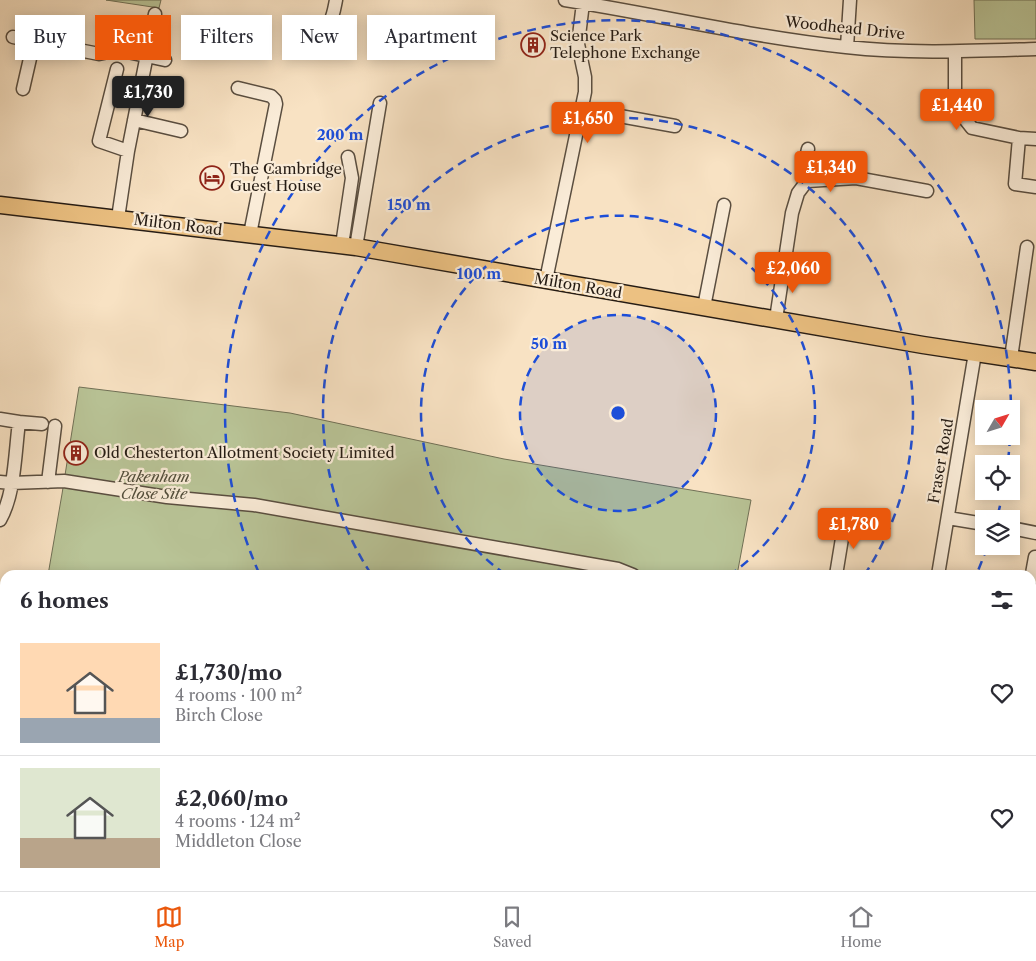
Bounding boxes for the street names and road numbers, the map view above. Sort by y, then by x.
street label: Woodhead Drive [783,12,906,43]
street label: Milton Road [133,210,223,239]
street label: Milton Road [533,268,624,303]
street label: Fraser Road [924,417,957,505]

